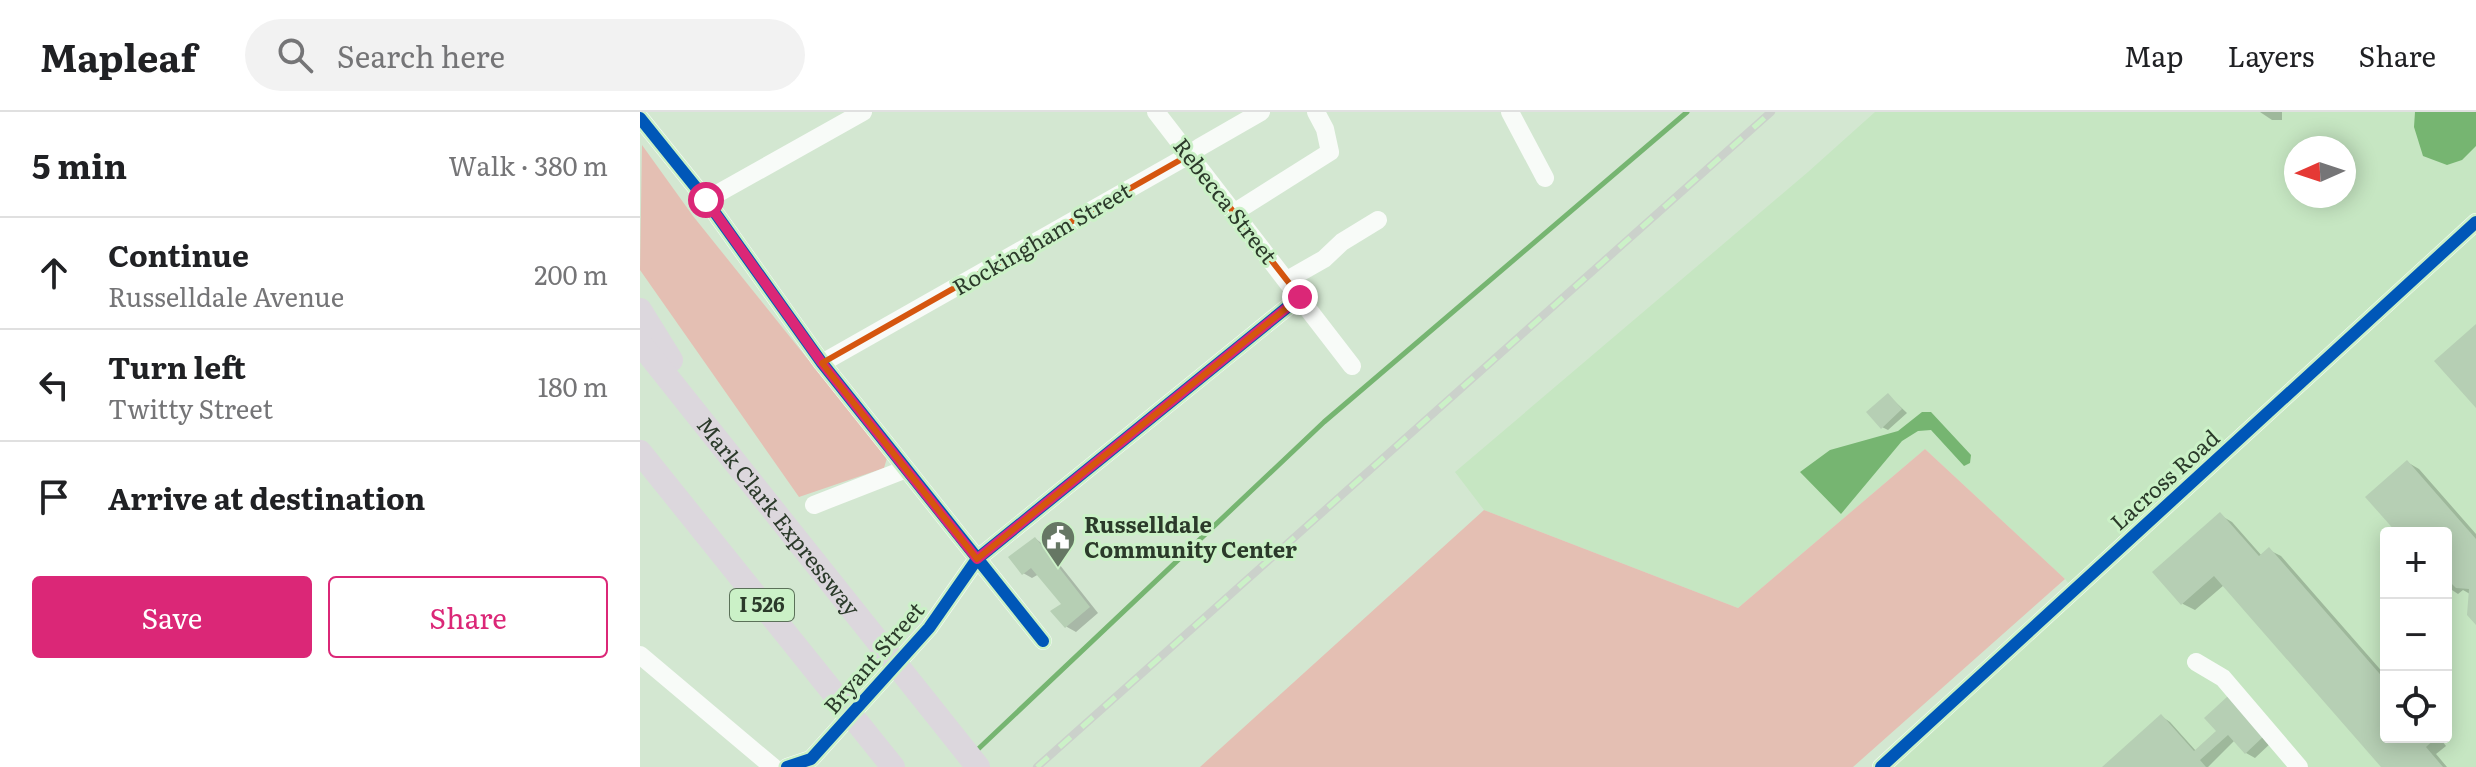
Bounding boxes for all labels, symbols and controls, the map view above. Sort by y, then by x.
search box [245,19,805,91]
text: Mapleaf [40,27,197,84]
icon: search [273,33,317,77]
text: Search here [337,33,505,77]
text: Map [2124,34,2183,76]
text: Layers [2227,34,2314,76]
text: Share [2358,34,2436,76]
street label: Rebecca Street [1166,130,1286,270]
north arrow [2284,136,2356,208]
text: 5 min [32,139,127,189]
text: Walk · 380 m [449,145,608,184]
street label: Rockingham Street [946,173,1137,302]
route start [688,182,724,218]
text: Continue [108,232,249,276]
icon: ahead [32,251,76,295]
text: 200 m [534,254,608,293]
text: Russelldale Avenue [108,276,344,315]
route end [1282,279,1318,315]
text: Turn left [108,344,246,388]
icon: left [32,363,76,407]
text: 180 m [538,366,608,405]
text: Twitty Street [108,388,273,427]
street label: Mark Clark Expressway [690,409,869,622]
street label: Lacross Road [2102,421,2226,537]
icon: arrive [32,475,76,519]
text: Arrive at destination [108,475,425,519]
place label: Russelldale Community Center [1084,507,1297,565]
public building icon: Russelldale Community Center [1039,519,1077,569]
map controls [2380,527,2452,743]
button: + [2380,527,2452,599]
button: Save [32,576,312,658]
button: Share [328,576,608,658]
road number: I 526 [730,589,794,621]
street label: Bryant Street [815,594,931,720]
button: − [2380,599,2452,671]
button: locate [2380,671,2452,743]

